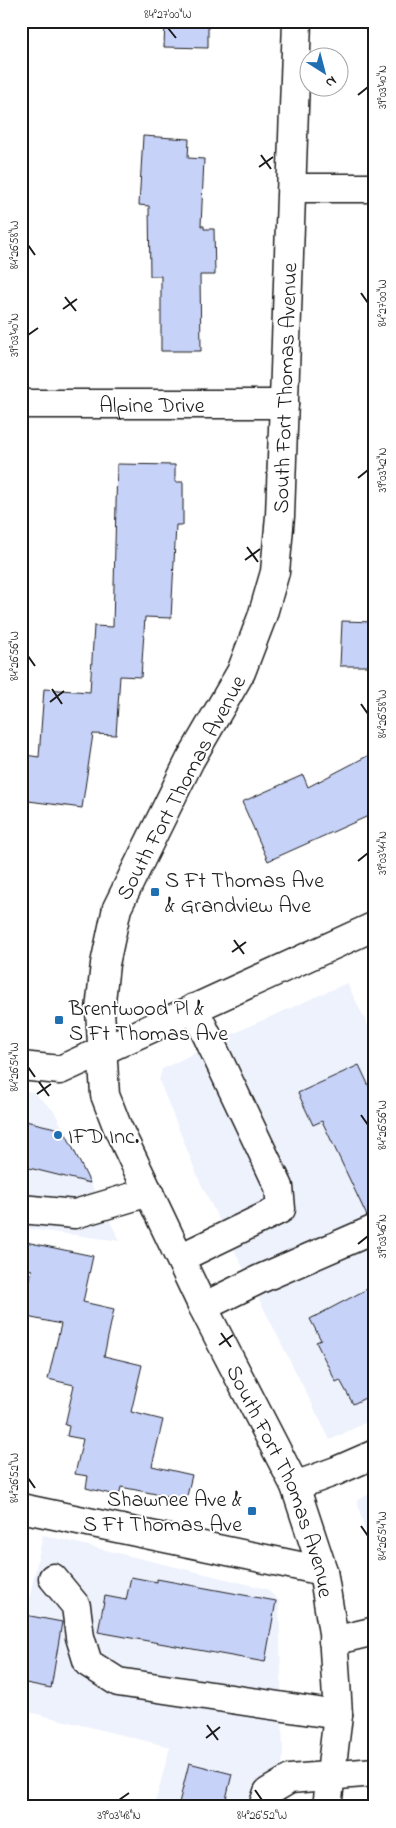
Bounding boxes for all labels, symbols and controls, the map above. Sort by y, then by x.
text: 84°27'00"W [144,6,192,24]
north arrow [298,48,348,98]
text: 39°03'40"N [374,65,392,109]
text: N [321,70,341,93]
text: 84°26'58"W [6,221,24,269]
street label: South Fort Thomas Avenue [267,262,307,514]
text: 84°27'00"W [374,279,392,327]
text: 39°03'40"N [6,313,24,357]
street label: Alpine Drive [99,391,205,423]
text: 39°03'42"N [374,447,392,493]
text: 84°26'56"W [6,631,24,681]
street label: South Fort Thomas Avenue [110,670,256,907]
text: 84°26'58"W [374,690,392,738]
text: 39°03'44"N [374,831,392,875]
place label: S Ft Thomas Ave & Grandview Ave [165,866,324,923]
marker: S Ft Thomas Ave & Grandview Ave [149,886,161,898]
place label: Brentwood Pl & S Ft Thomas Ave [68,994,228,1051]
marker: Brentwood Pl & S Ft Thomas Ave [53,1014,65,1026]
text: 84°26'54"W [6,1042,24,1092]
text: 84°26'56"W [374,1100,392,1150]
place label: IFD Inc. [68,1122,139,1154]
marker: IFD Inc. [52,1129,64,1141]
text: 39°03'46"N [374,1214,392,1258]
street label: South Fort Thomas Avenue [216,1360,340,1600]
text: 84°26'52"W [6,1453,24,1503]
place label: Shawnee Ave & S Ft Thomas Ave [83,1485,242,1542]
marker: Shawnee Ave & S Ft Thomas Ave [246,1505,258,1517]
text: 84°26'54"W [374,1511,392,1561]
text: 39°03'48"N [97,1807,141,1825]
text: 84°26'52"W [237,1807,287,1825]

